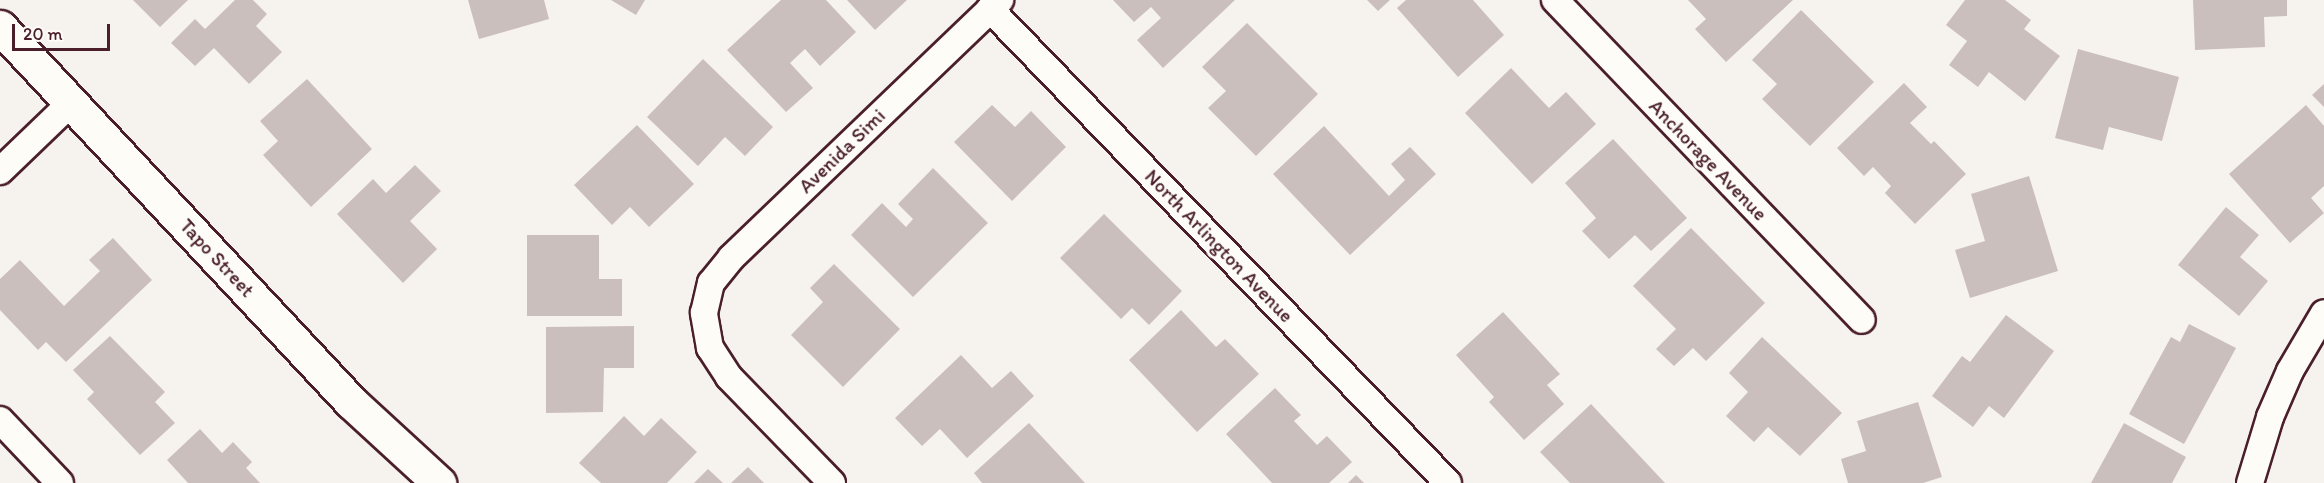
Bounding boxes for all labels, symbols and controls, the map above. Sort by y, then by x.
scale bar [15,12,112,50]
text: 20 m [23,23,63,45]
street label: Anchorage Avenue [1644,95,1772,225]
street label: Avenida Simi [794,104,890,198]
street label: North Arlington Avenue [1140,164,1298,328]
street label: Tapo Street [175,214,259,302]

